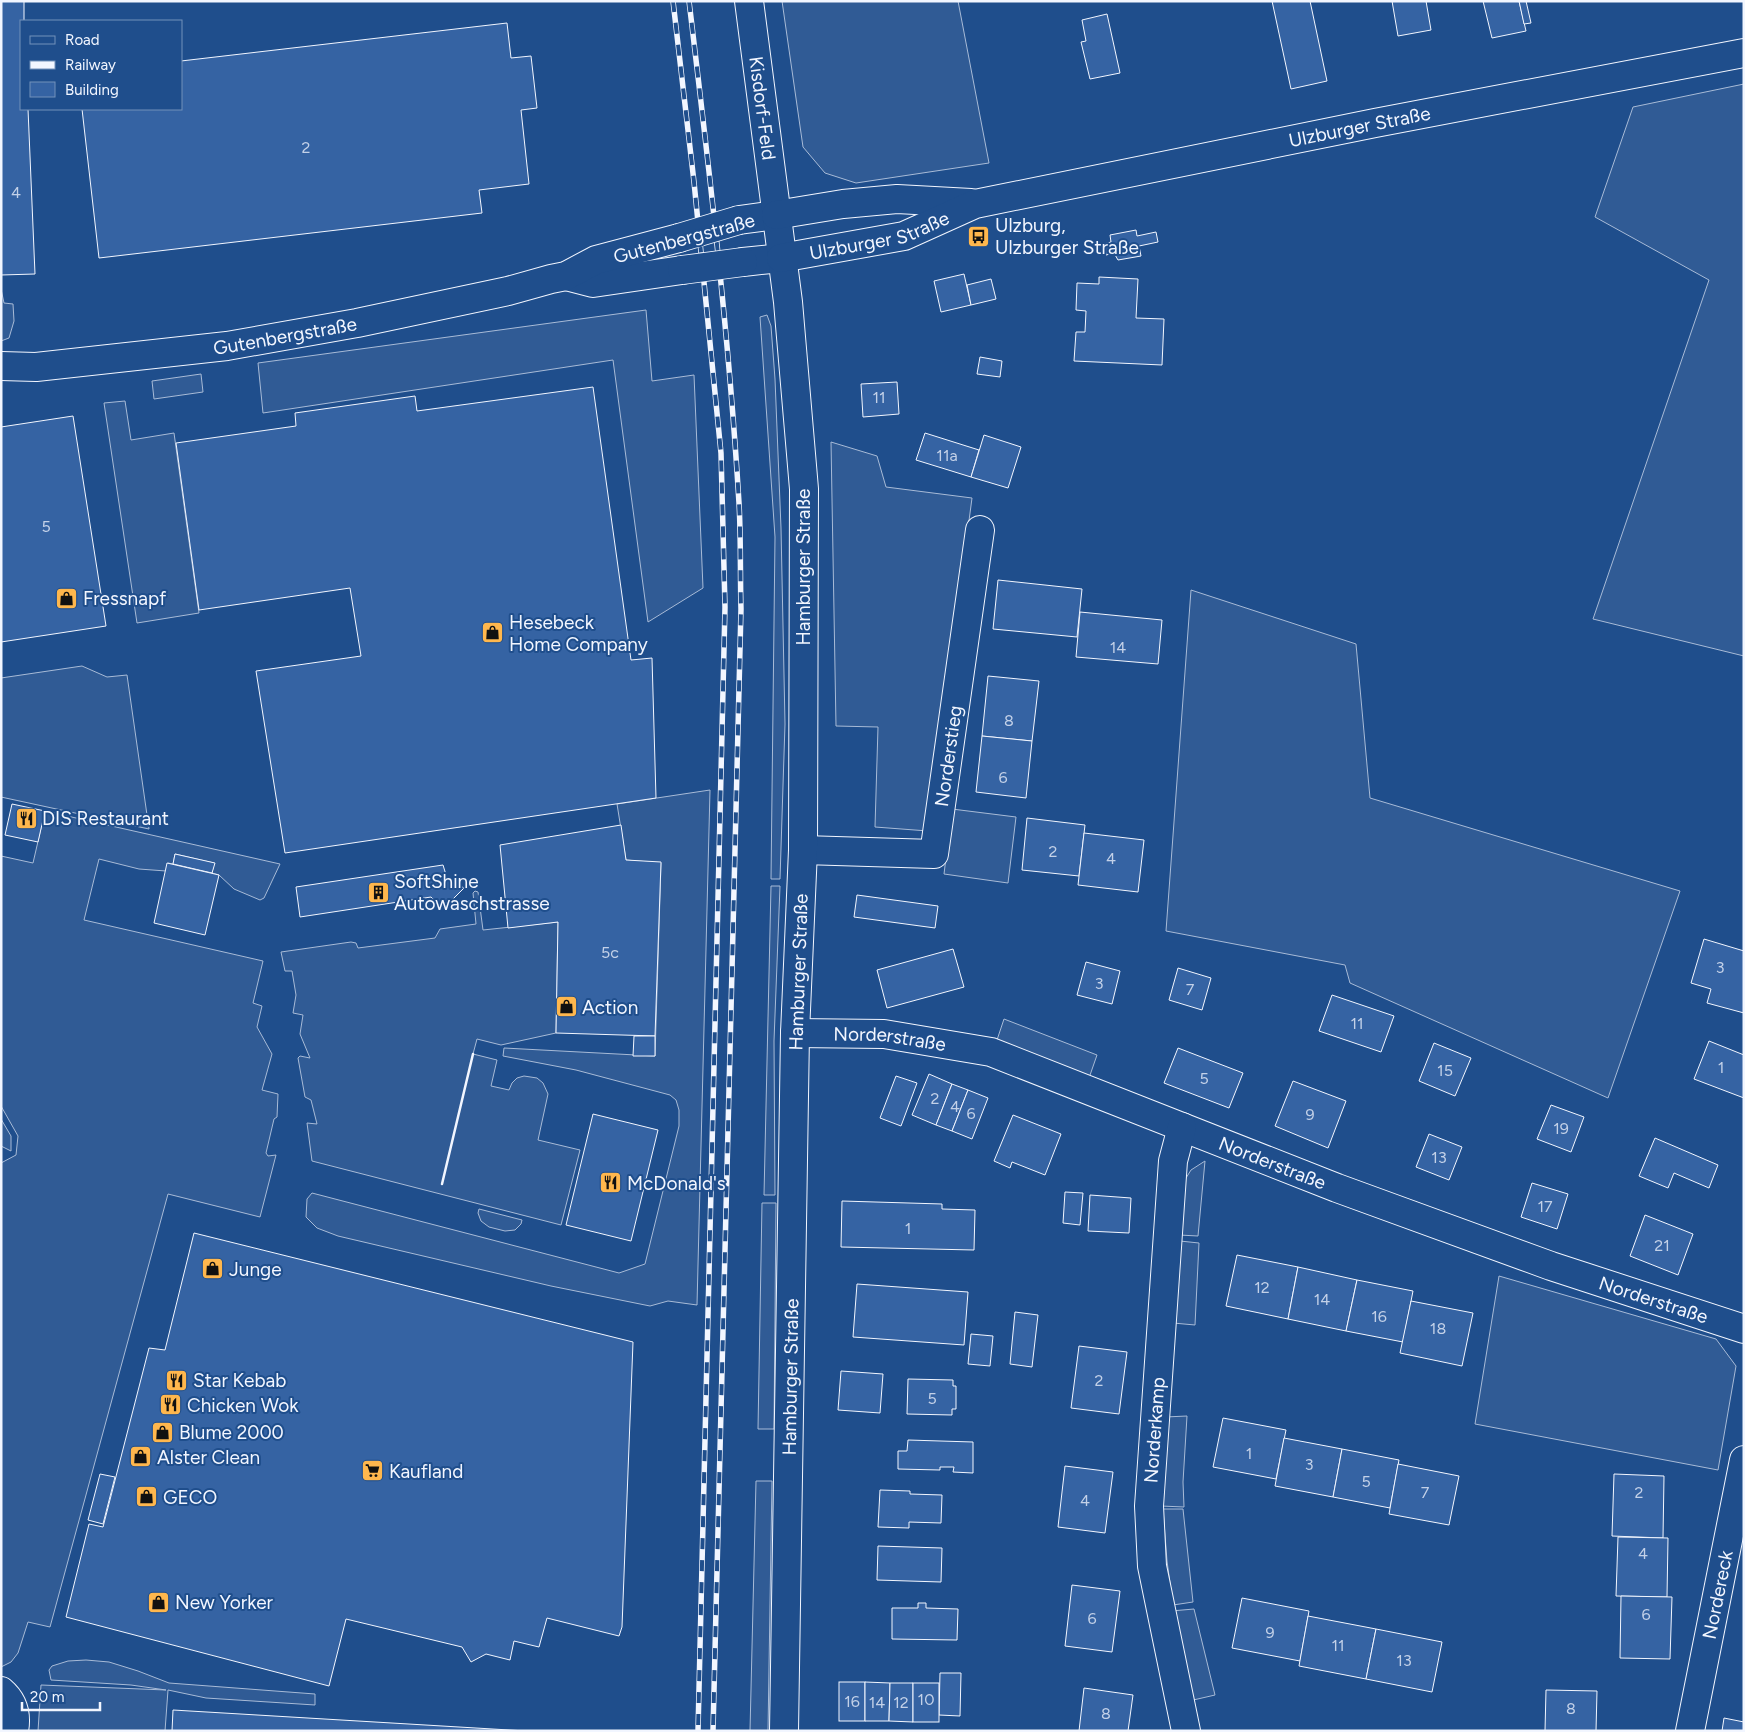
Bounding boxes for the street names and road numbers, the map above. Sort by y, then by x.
street label: Kisdorf-Feld [744,55,780,161]
street label: Ulzburger Straße [1287,102,1432,152]
street label: Ulzburger Straße [808,206,953,265]
street label: Gutenbergstraße [611,209,757,268]
street label: Gutenbergstraße [212,312,359,359]
street label: Hamburger Straße [792,489,815,645]
street label: Norderstieg [930,704,967,808]
street label: Hamburger Straße [784,893,813,1051]
street label: Norderstraße [833,1022,948,1056]
street label: Norderstraße [1215,1132,1329,1195]
street label: Norderstraße [1596,1271,1711,1329]
street label: Hamburger Straße [778,1298,803,1456]
street label: Norderkamp [1139,1376,1170,1484]
street label: Nordereck [1698,1548,1738,1641]

